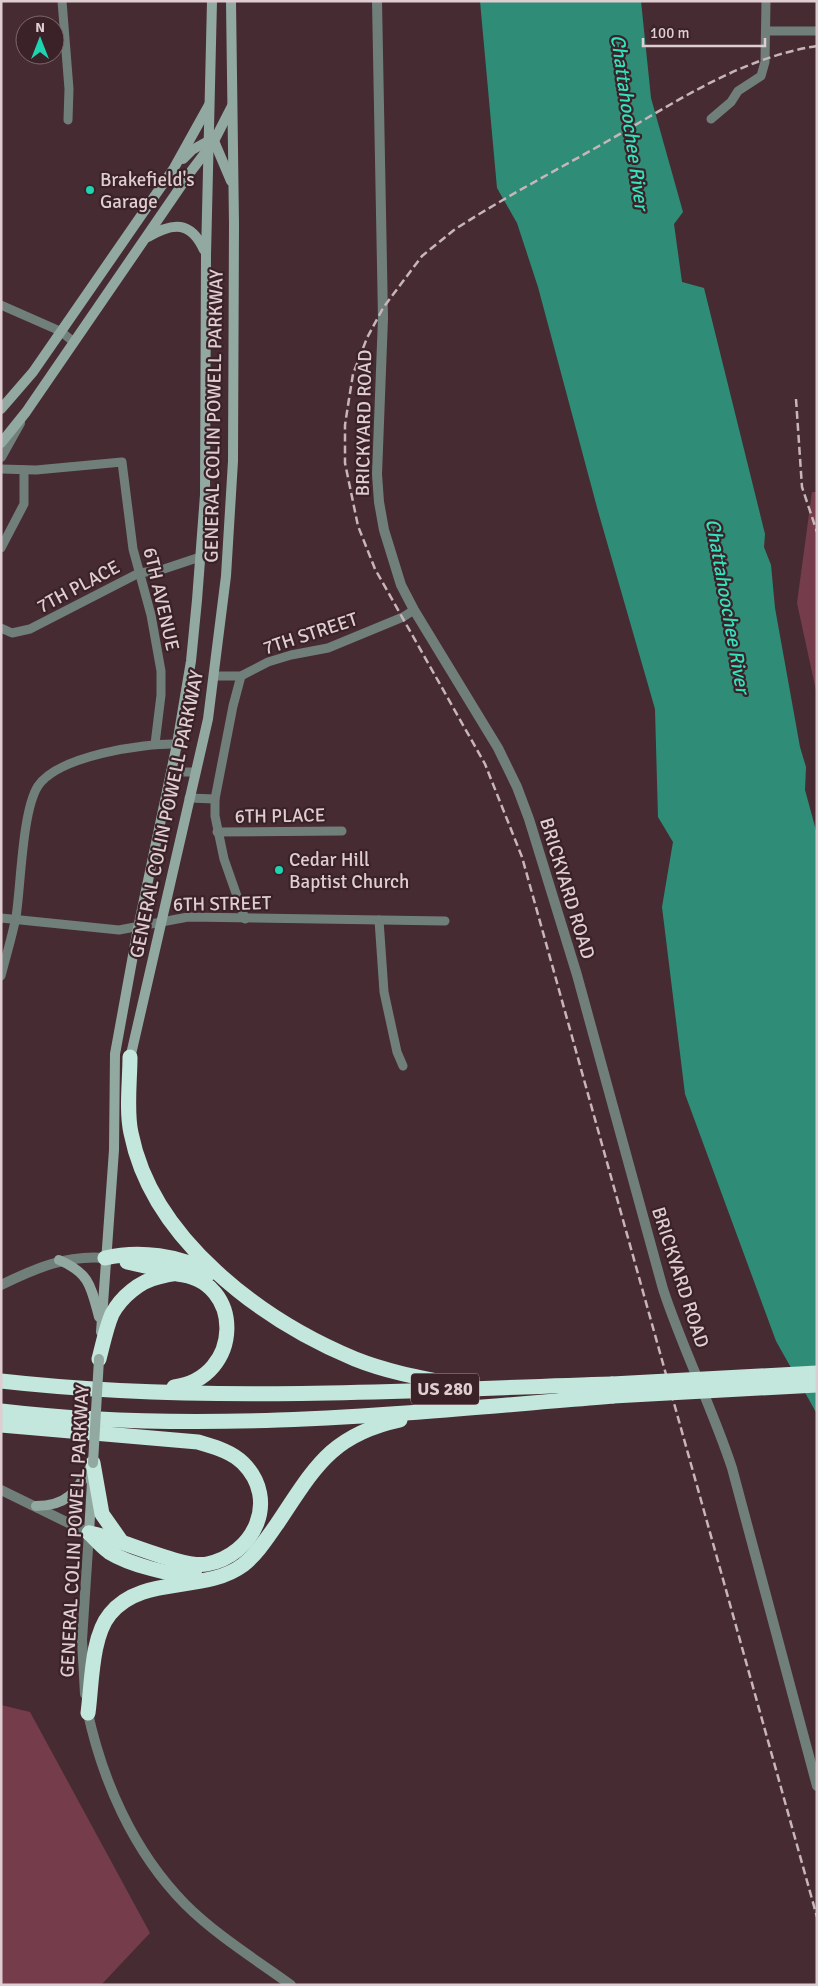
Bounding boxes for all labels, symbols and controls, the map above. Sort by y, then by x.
north arrow [15,15,65,65]
scale bar [643,15,766,47]
text: N [35,19,45,36]
text: 100 m [650,24,690,42]
water label: Chattahoochee River [605,33,655,214]
place label: Brakefield's Garage [100,168,195,214]
marker: Brakefield's Garage [84,184,96,196]
street label: GENERAL COLIN POWELL PARKWAY [199,269,229,563]
street label: BRICKYARD ROAD [351,349,377,497]
water label: Chattahoochee River [700,517,756,698]
street label: 6TH AVENUE [137,545,185,653]
street label: 7TH PLACE [33,555,124,619]
street label: 7TH STREET [260,607,361,661]
street label: GENERAL COLIN POWELL PARKWAY [125,668,209,960]
street label: 6TH PLACE [234,803,326,829]
street label: BRICKYARD ROAD [534,815,600,962]
place label: Cedar Hill Baptist Church [289,848,409,894]
marker: Cedar Hill Baptist Church [273,864,285,876]
street label: 6TH STREET [173,891,272,917]
street label: BRICKYARD ROAD [646,1204,714,1351]
road number: US 280 [411,1374,479,1405]
street label: GENERAL COLIN POWELL PARKWAY [55,1384,95,1678]

